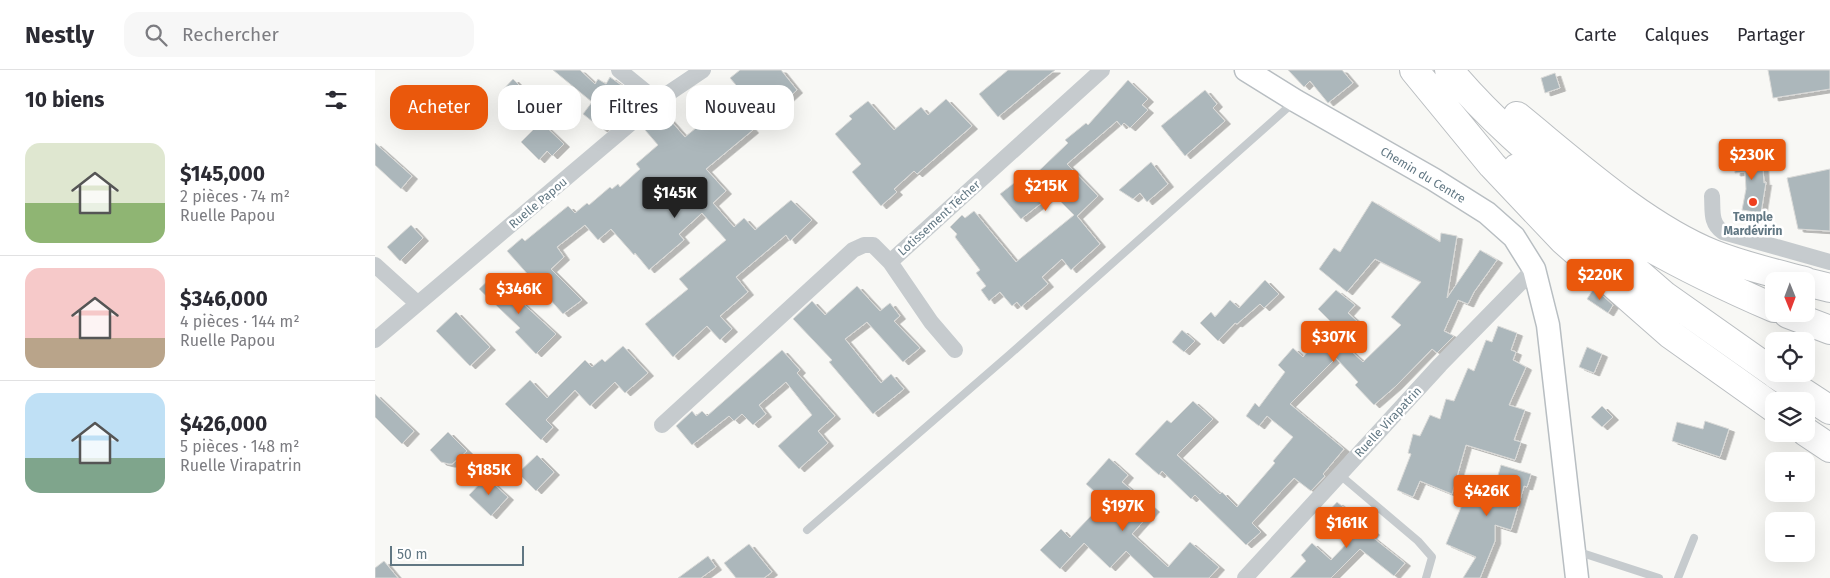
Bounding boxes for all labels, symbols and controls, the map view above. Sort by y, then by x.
search box [124,12,474,57]
text: Nestly [25,21,94,49]
icon: search [142,21,170,49]
text: Rechercher [182,23,279,46]
text: Carte [1574,24,1617,46]
text: Calques [1645,24,1709,46]
text: Partager [1737,24,1805,46]
chip: Acheter [390,85,488,130]
chip: Louer [498,85,581,130]
chip: Filtres [591,85,676,130]
chip: Nouveau [686,85,794,130]
icon: filters [322,86,350,114]
text: 10 biens [25,87,104,113]
pin: $230K [1717,138,1787,181]
street label: Chemin du Centre [1378,144,1468,206]
text: $230K [1730,145,1774,164]
text: $145,000 [180,161,265,187]
icon: home [65,163,125,223]
pin: $215K [1011,170,1081,212]
street label: Ruelle Papou [506,175,570,231]
pin: $145K [640,176,710,219]
text: $215K [1025,176,1067,195]
street label: Lotissement Técher [895,177,983,258]
text: $145K [653,183,697,202]
text: 2 pièces · 74 m² [180,187,290,206]
marker: Temple Mardévirin [1747,196,1759,208]
text: Ruelle Papou [180,206,275,225]
place label: Temple Mardévirin [1724,210,1782,238]
pin: $220K [1565,258,1635,301]
text: $220K [1578,265,1622,284]
pin: $346K [484,272,554,315]
north arrow [1765,272,1815,322]
map controls [1765,272,1815,562]
text: $346K [496,279,542,298]
text: $346,000 [180,286,268,312]
icon: home [65,288,125,348]
text: 4 pièces · 144 m² [180,312,300,331]
pin: $307K [1299,320,1369,363]
text: $307K [1312,327,1356,346]
text: Ruelle Papou [180,331,275,350]
button: locate [1765,332,1815,382]
street label: Ruelle Virapatrin [1352,384,1424,460]
button: layers [1765,392,1815,442]
text: $426,000 [180,411,267,437]
icon: home [65,413,125,473]
text: 5 pièces · 148 m² [180,437,299,456]
button: + [1765,452,1815,502]
pin: $185K [454,454,524,496]
text: Ruelle Virapatrin [180,456,302,475]
text: $185K [467,460,511,479]
pin: $426K [1452,474,1522,517]
text: $426K [1465,481,1509,500]
pin: $197K [1088,490,1158,532]
text: $197K [1102,496,1144,515]
pin: $161K [1312,506,1382,549]
button: − [1765,512,1815,562]
text: $161K [1326,513,1368,532]
scale bar [390,543,524,566]
text: 50 m [397,546,428,563]

